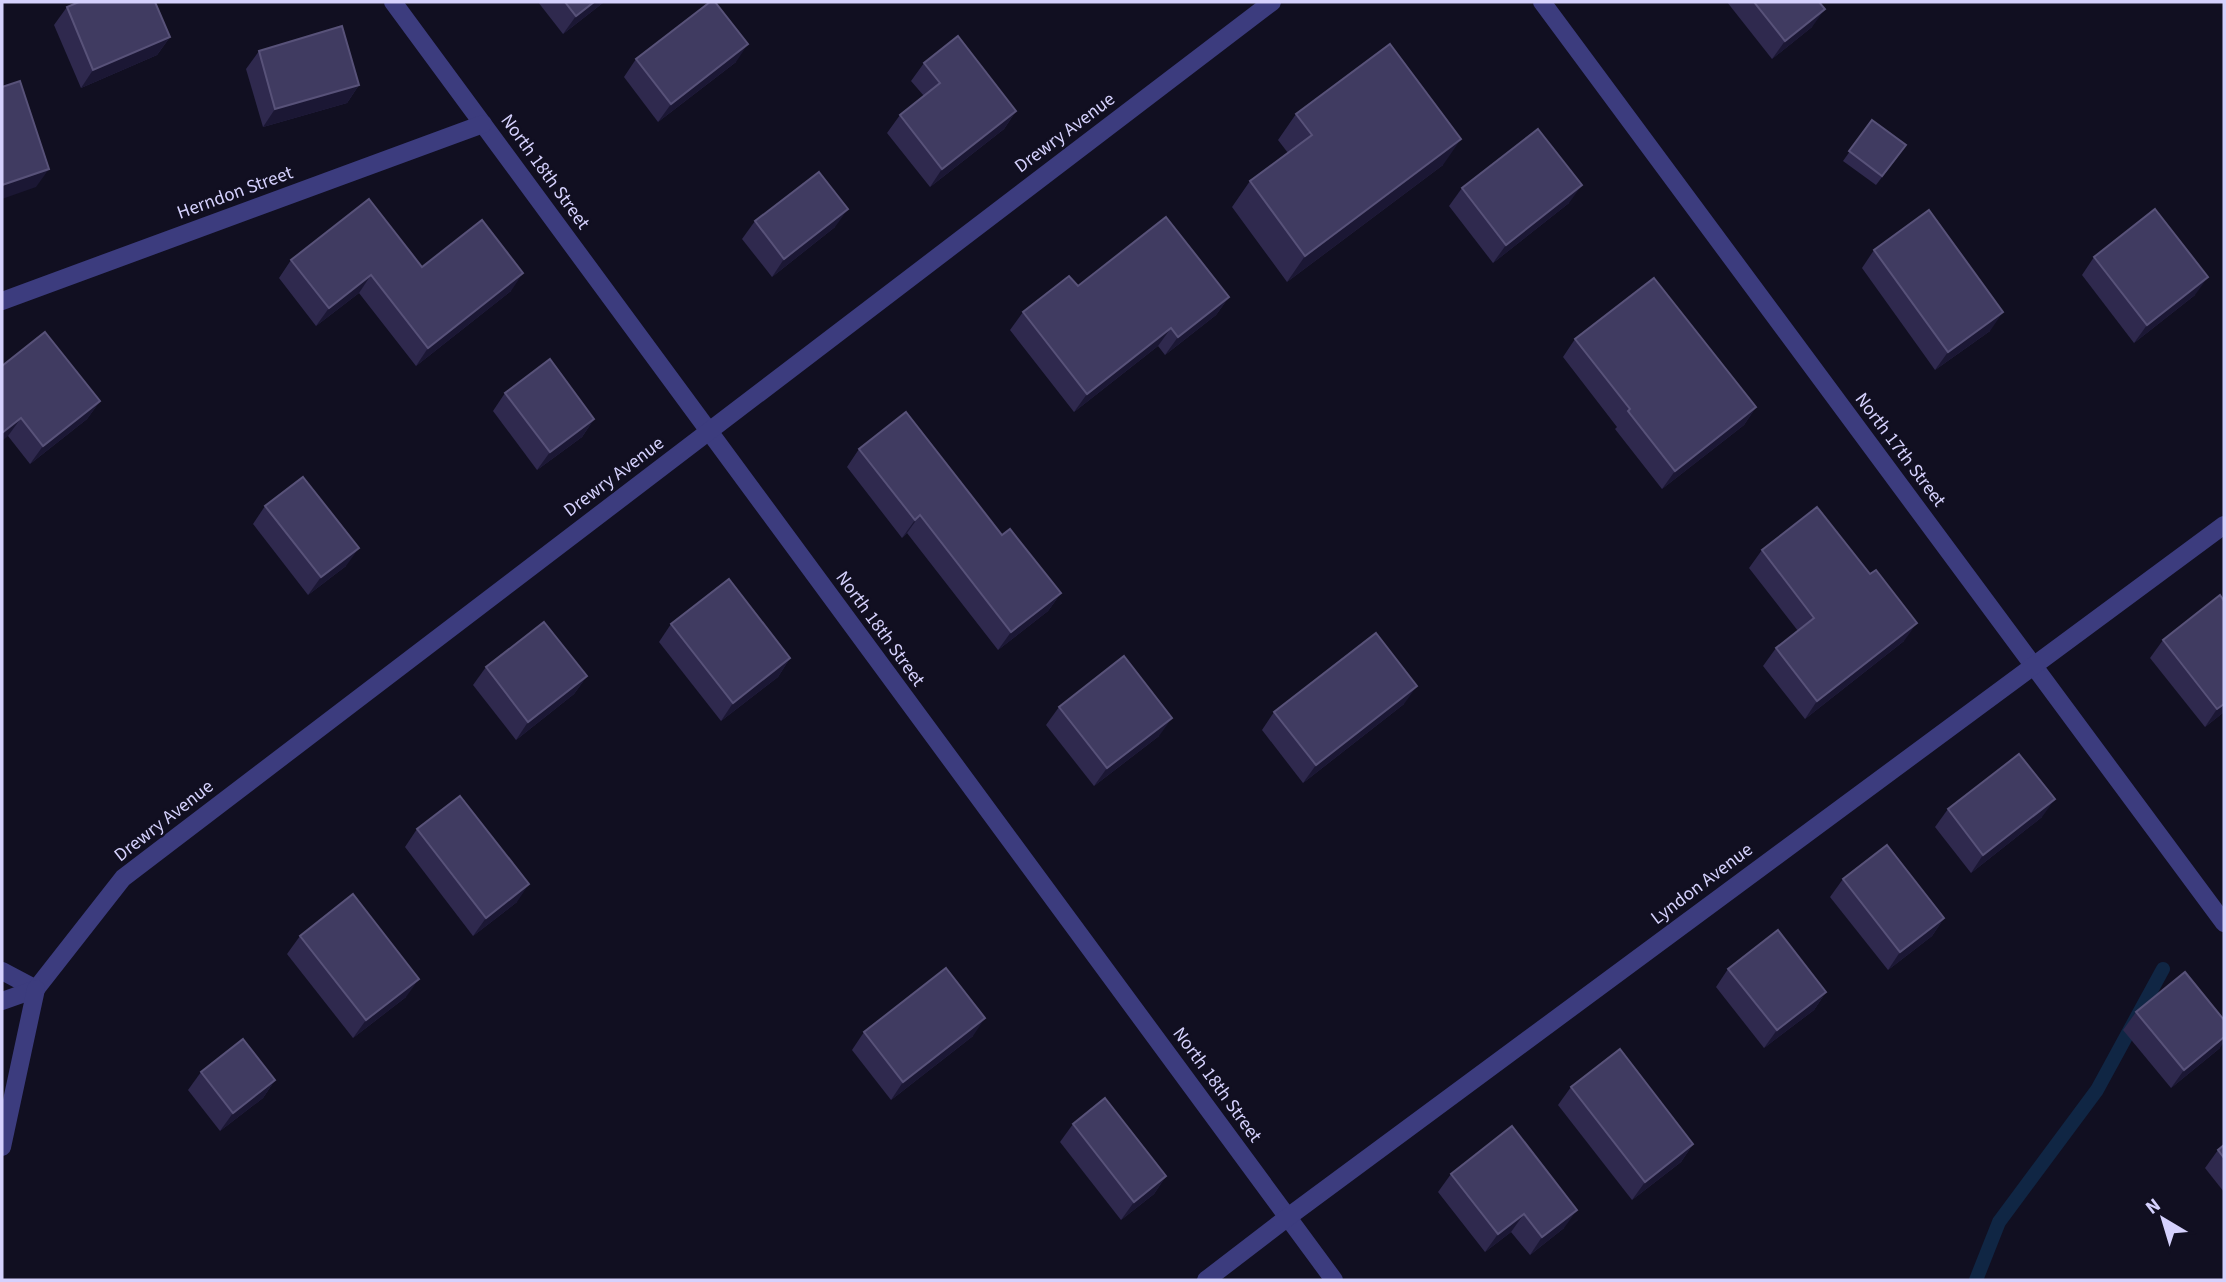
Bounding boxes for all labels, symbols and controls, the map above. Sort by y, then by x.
street label: Drewry Avenue [1009,86,1121,180]
street label: North 18th Street [494,109,596,236]
street label: Herndon Street [173,159,297,226]
street label: North 17th Street [1848,387,1952,513]
street label: Drewry Avenue [558,430,670,524]
street label: North 18th Street [829,566,931,693]
street label: Drewry Avenue [109,774,219,868]
street label: Lyndon Avenue [1645,837,1759,931]
street label: North 18th Street [1166,1022,1268,1149]
north arrow [2128,1184,2198,1254]
text: N [2140,1192,2167,1221]

